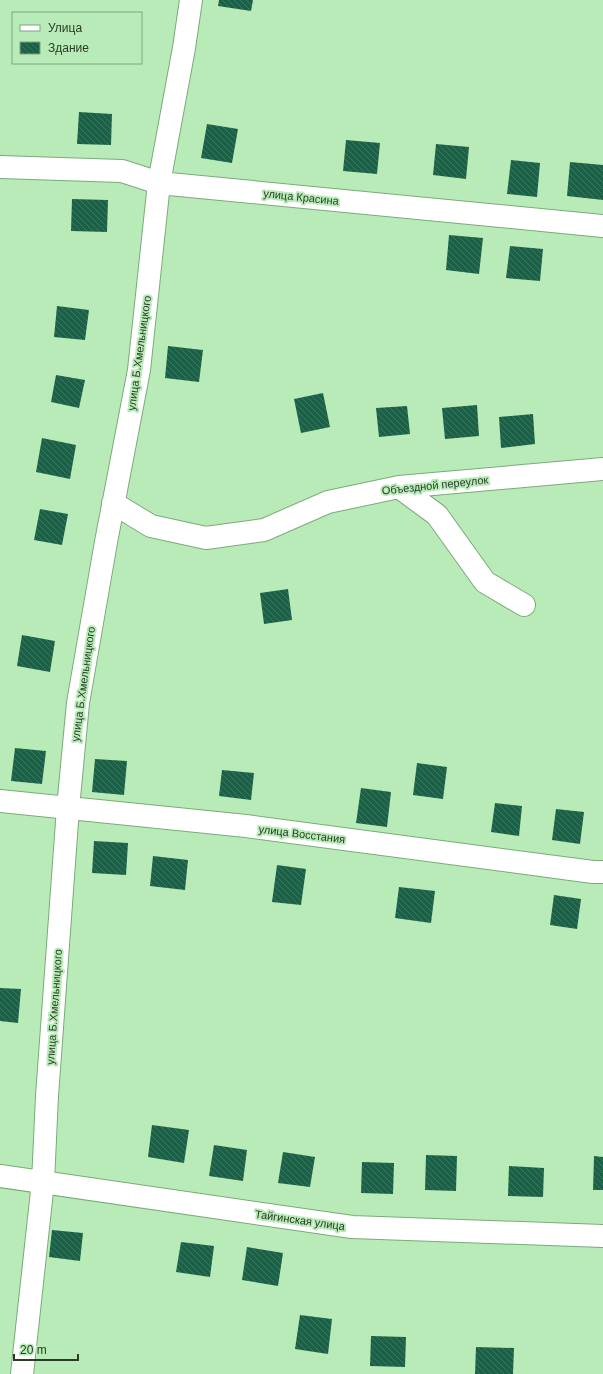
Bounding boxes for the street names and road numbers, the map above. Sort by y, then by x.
street label: улица Красина [263,187,340,207]
street label: улица Б.Хмельницкого [125,295,153,411]
street label: Объездной переулок [381,473,489,497]
street label: улица Б.Хмельницкого [69,626,97,742]
street label: улица Восстания [258,823,346,845]
street label: улица Б.Хмельницкого [44,949,64,1065]
street label: Тайгинская улица [254,1208,347,1232]

